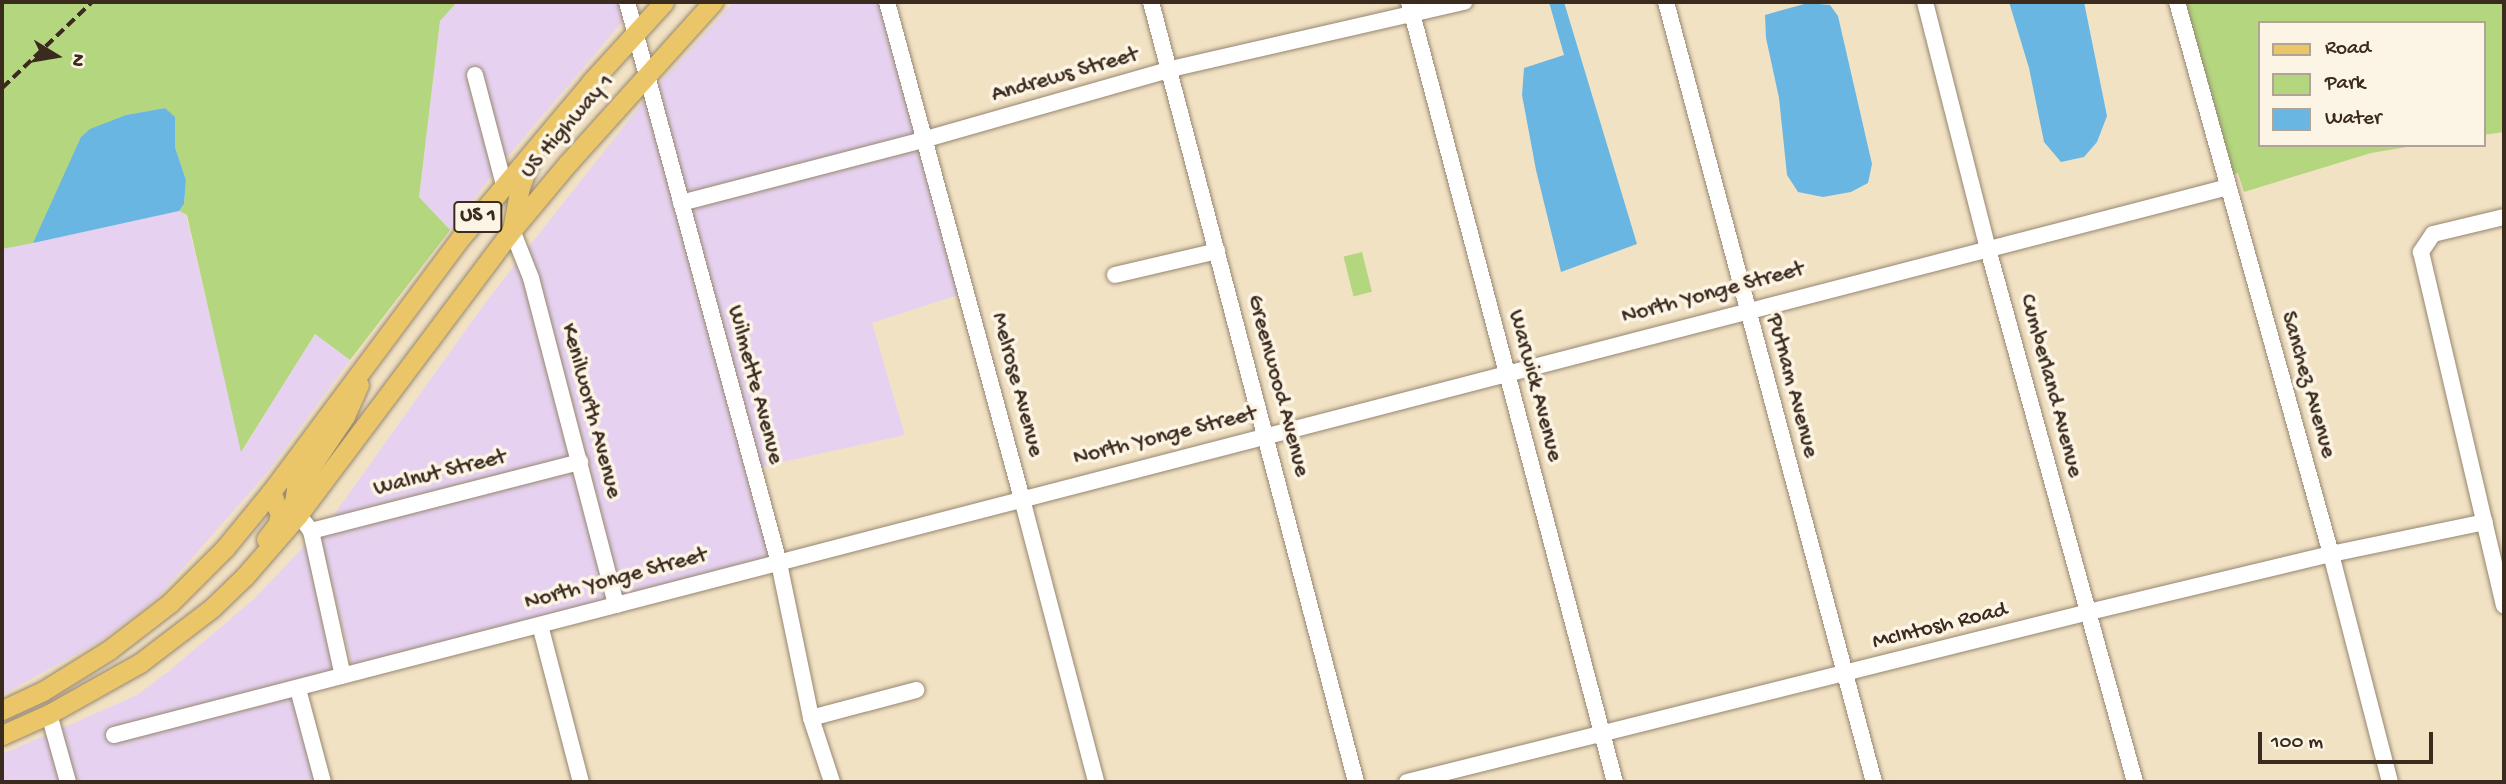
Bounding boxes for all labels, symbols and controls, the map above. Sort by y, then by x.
north arrow [21,21,91,91]
legend [2258,21,2485,147]
text: Road [2325,37,2371,62]
street label: Andrews Street [989,42,1141,110]
text: N [65,52,90,68]
street label: US Highway 1 [515,69,621,185]
text: Park [2325,72,2365,97]
text: Water [2325,107,2381,132]
road number: US 1 [452,200,504,234]
street label: North Yonge Street [1619,256,1807,332]
street label: Cumberland Avenue [2012,291,2088,481]
street label: Greenwood Avenue [1239,292,1315,480]
street label: Wilmette Avenue [720,303,788,467]
street label: Warwick Avenue [1500,307,1568,465]
street label: Sanchez Avenue [2273,309,2341,461]
street label: Melrose Avenue [984,310,1048,460]
street label: Putnam Avenue [1759,311,1823,461]
street label: Kenilworth Avenue [553,321,627,501]
street label: North Yonge Street [1071,401,1259,473]
street label: Walnut Street [371,444,509,504]
street label: North Yonge Street [522,542,710,618]
street label: McIntosh Road [1870,597,2010,657]
scale bar [2261,718,2436,762]
text: 100 m [2271,731,2323,756]

